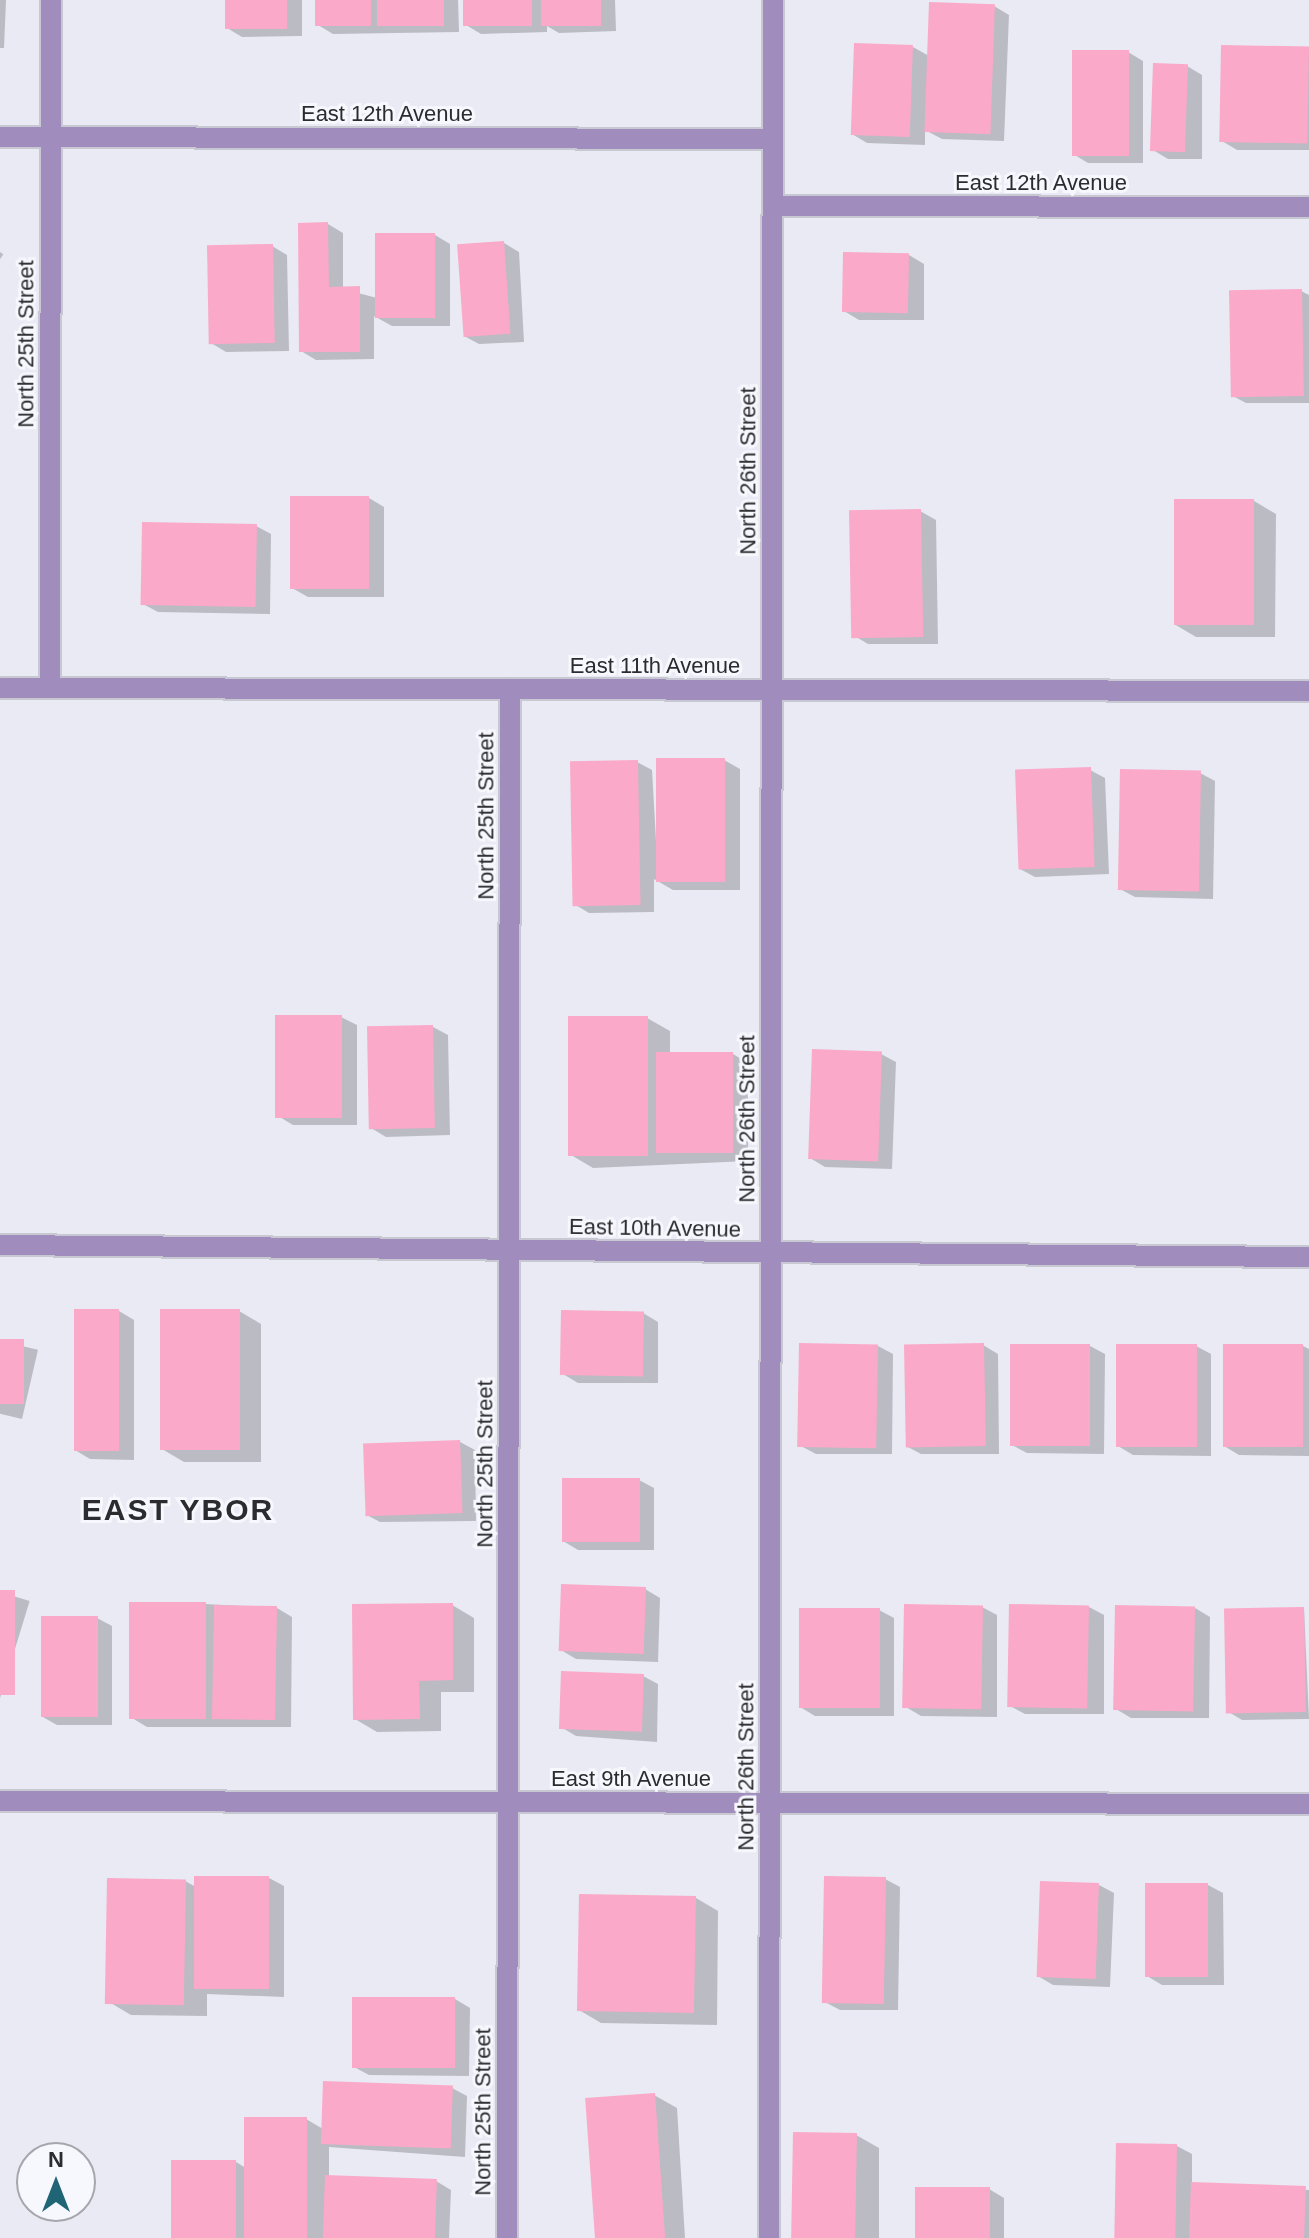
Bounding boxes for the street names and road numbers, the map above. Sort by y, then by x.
street label: East 12th Avenue [300,101,474,127]
street label: East 12th Avenue [954,170,1128,196]
street label: North 25th Street [13,260,39,428]
street label: North 26th Street [735,387,761,555]
street label: East 11th Avenue [569,653,741,679]
street label: North 25th Street [473,732,499,900]
street label: North 26th Street [734,1035,760,1203]
street label: East 10th Avenue [568,1213,742,1243]
street label: North 25th Street [472,1380,498,1548]
street label: North 26th Street [733,1683,759,1851]
street label: East 9th Avenue [550,1766,712,1792]
street label: North 25th Street [470,2028,496,2196]

